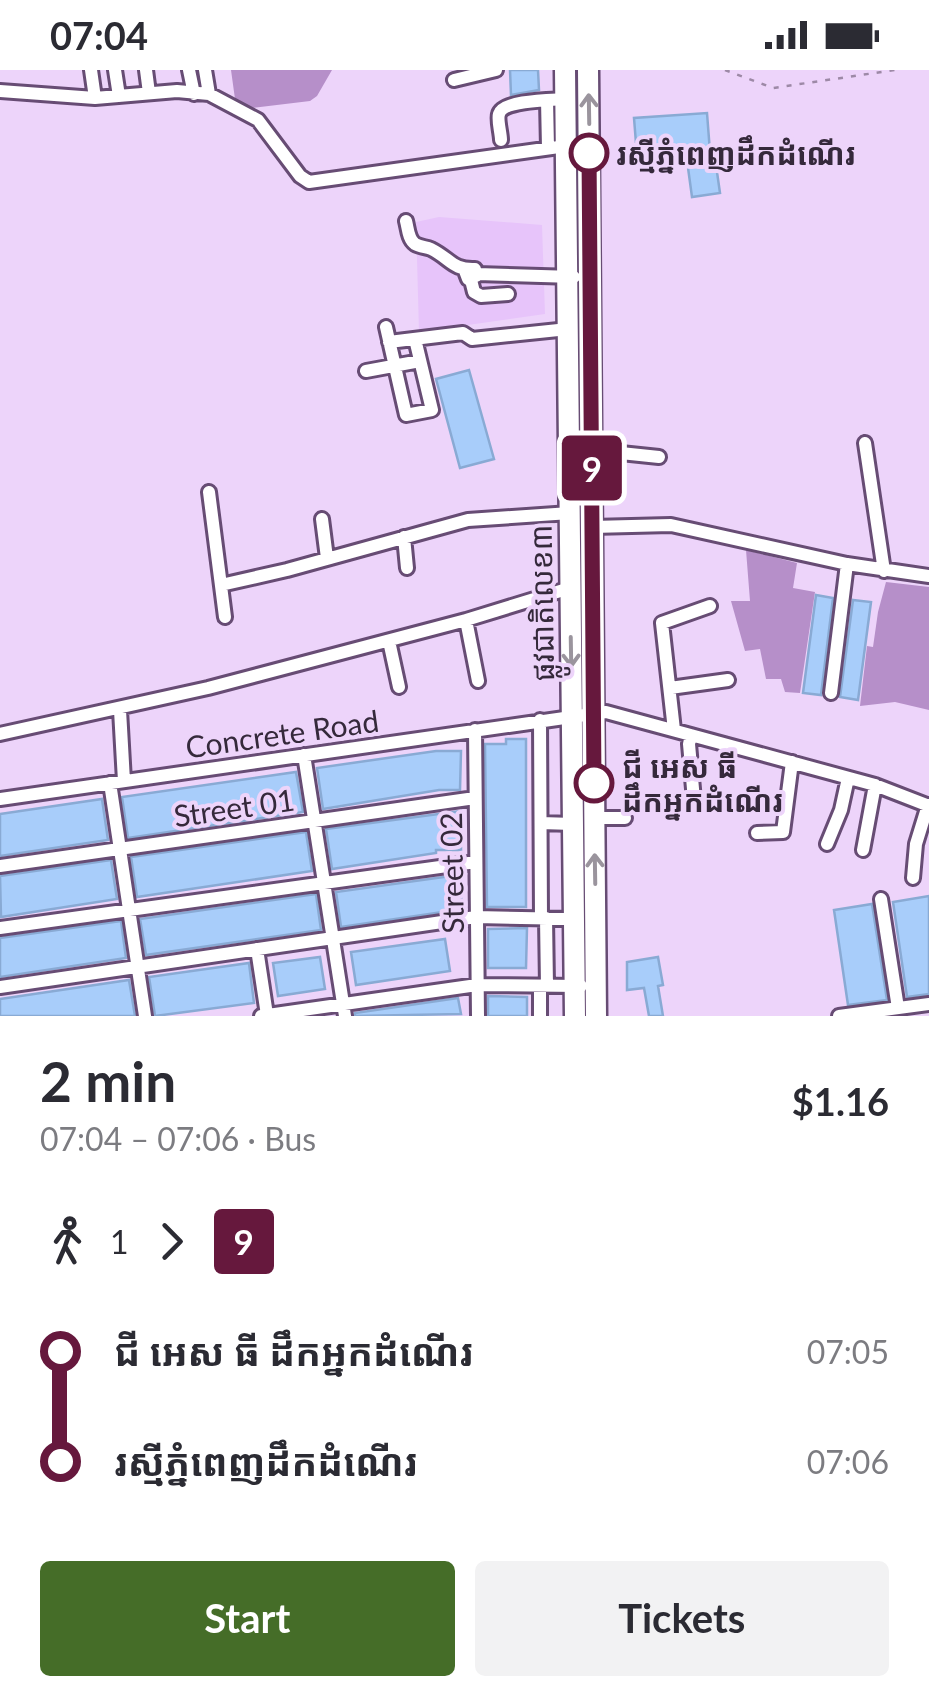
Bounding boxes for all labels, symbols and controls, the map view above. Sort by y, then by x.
text: 07:04 [50,12,148,58]
one-way arrow [580,93,598,126]
marker: រស្មីភ្នំពេញដឹកដំណើរ [570,134,608,172]
place label: រស្មីភ្នំពេញដឹកដំណើរ [616,135,856,174]
line badge: 9 [560,436,624,500]
text: 9 [582,447,602,489]
street label: ផ្លូវជាតិលេខ៣ [522,524,570,682]
one-way arrow [562,634,580,667]
street label: Concrete Road [183,702,381,764]
place label: ជី អេស ធី ដឹកអ្នកដំណើរ [622,748,783,821]
marker: ជី អេស ធី ដឹកអ្នកដំណើរ [575,764,613,802]
street label: Street 01 [171,781,297,833]
street label: Street 02 [432,812,470,934]
one-way arrow [586,853,604,886]
text: 2 min [40,1048,176,1114]
text: $1.16 [792,1078,889,1124]
text: 07:04 – 07:06 · Bus [40,1119,316,1158]
icon: walk [40,1214,95,1269]
icon: forward [144,1214,199,1269]
text: 9 [234,1220,254,1262]
text: 1 [110,1222,129,1261]
text: ជី អេស ធី ដឹកអ្នកដំណើរ [114,1328,473,1374]
text: 07:05 [807,1332,889,1371]
text: រស្មីភ្នំពេញដឹកដំណើរ [114,1438,418,1484]
text: 07:06 [807,1442,889,1481]
button: Start [40,1561,455,1676]
button: Tickets [475,1561,889,1676]

